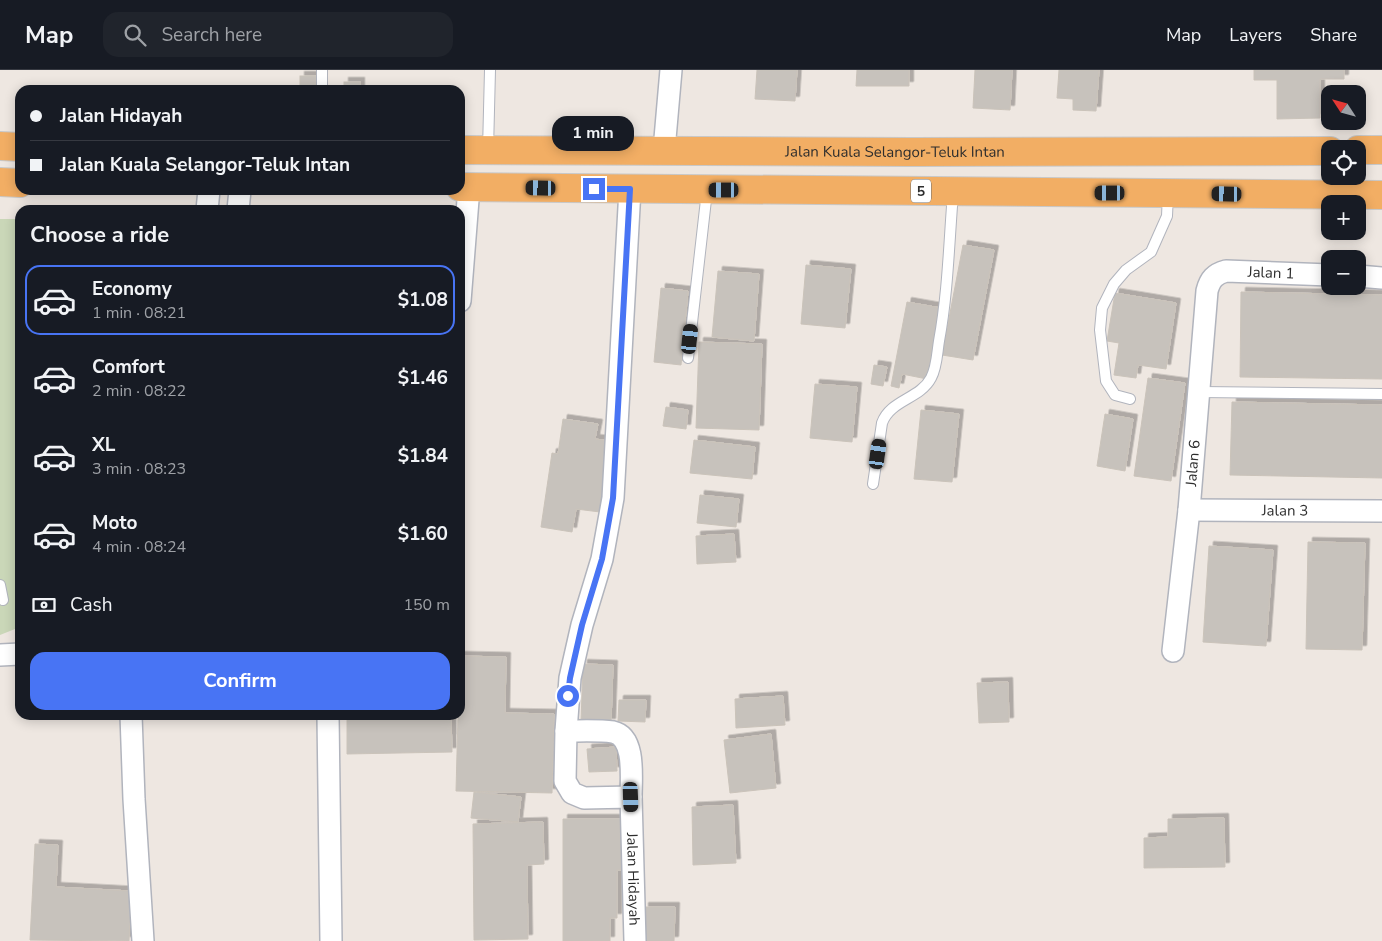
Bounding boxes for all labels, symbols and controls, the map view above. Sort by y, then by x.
search box [103,12,453,57]
text: Map [25,19,73,51]
icon: search [121,21,149,49]
text: Search here [161,22,262,48]
text: Map [1166,23,1201,47]
text: Layers [1229,23,1282,47]
text: Share [1310,23,1357,47]
north arrow [1321,85,1366,130]
map controls [1321,85,1366,295]
text: Jalan Hidayah [60,103,182,129]
callout: 1 min [553,116,635,152]
text: 1 min [572,122,614,144]
button: locate [1321,140,1366,185]
street label: Jalan Kuala Selangor-Teluk Intan [784,141,1005,162]
text: Jalan Kuala Selangor-Teluk Intan [60,152,350,178]
route end [583,178,605,200]
car [525,180,556,196]
road number: 5 [911,180,931,202]
car [709,183,739,198]
car [1095,186,1125,201]
car [1211,186,1242,202]
button: + [1321,195,1366,240]
text: Choose a ride [30,220,169,250]
button: − [1321,250,1366,295]
street label: Jalan 1 [1246,262,1295,284]
text: Economy [92,276,172,302]
icon: car [32,278,77,323]
text: $1.08 [398,287,448,313]
text: 1 min · 08:21 [92,302,186,324]
car [680,323,699,355]
text: Comfort [92,354,165,380]
icon: car [32,356,77,401]
text: $1.46 [398,365,448,391]
text: 2 min · 08:22 [92,380,186,402]
text: XL [92,432,115,458]
icon: car [32,434,77,479]
car [868,438,887,470]
street label: Jalan 6 [1181,439,1205,488]
text: $1.84 [398,443,448,469]
text: 3 min · 08:23 [92,458,186,480]
street label: Jalan 3 [1261,500,1308,521]
text: Moto [92,510,138,536]
icon: car [32,512,77,557]
text: $1.60 [398,521,448,547]
text: 4 min · 08:24 [92,536,186,558]
icon: cash [30,591,58,619]
text: Cash [70,592,112,618]
text: 150 m [403,594,450,616]
button: Confirm [30,652,450,710]
route start [557,685,579,707]
car [622,782,639,812]
street label: Jalan Hidayah [622,831,645,926]

